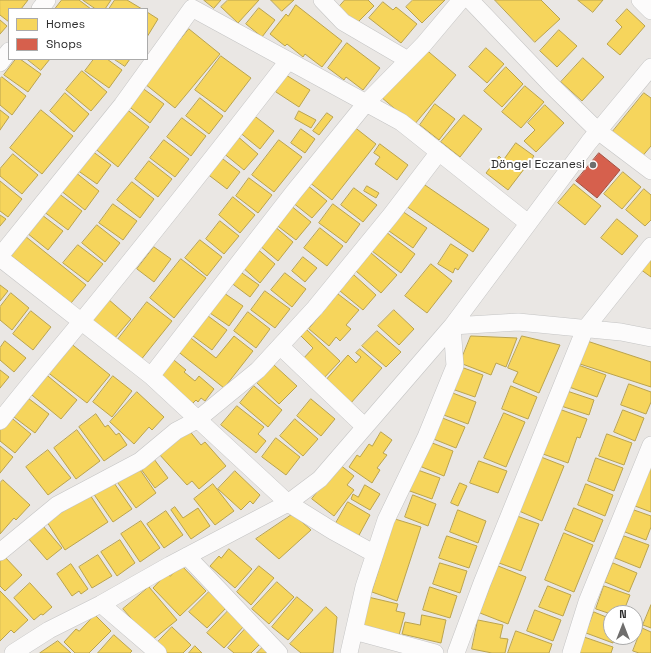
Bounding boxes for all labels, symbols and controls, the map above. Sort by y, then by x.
legend [8,8,148,60]
text: Homes [46,16,85,32]
text: Shops [46,36,82,52]
place label: Döngel Eczanesi [491,158,585,172]
marker: Döngel Eczanesi [588,160,598,170]
north arrow [603,605,643,645]
text: N [619,607,627,621]

